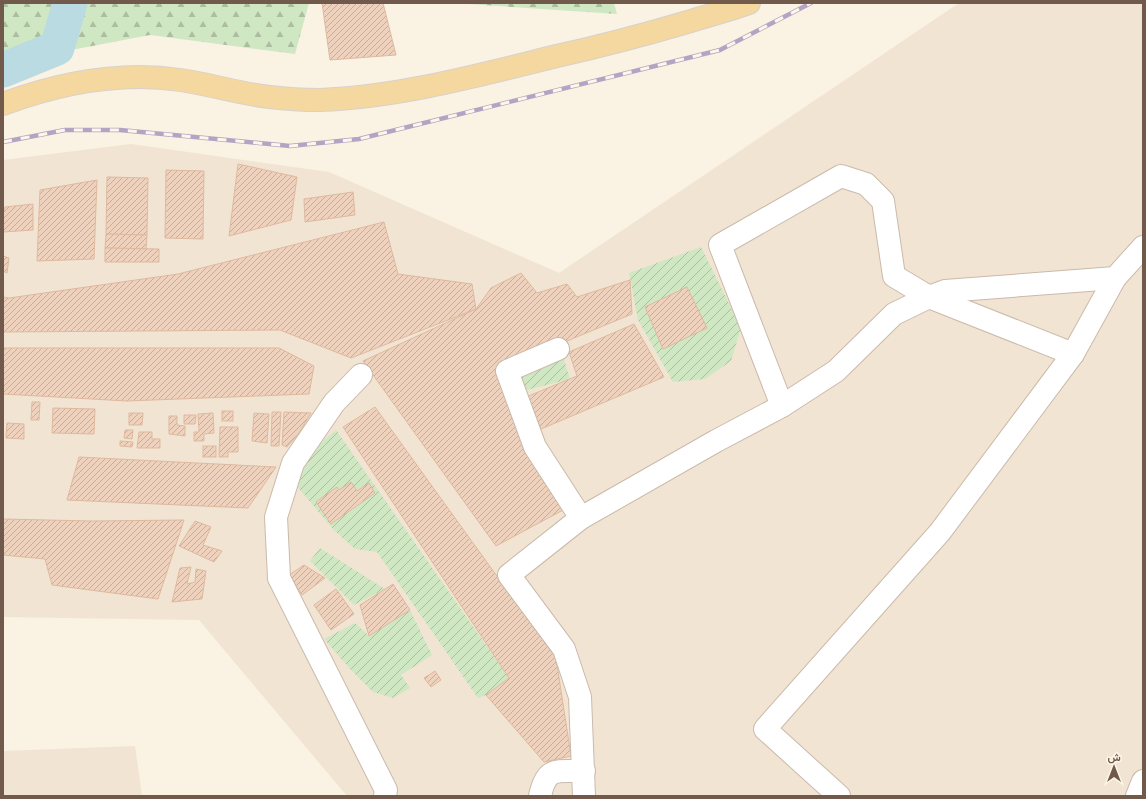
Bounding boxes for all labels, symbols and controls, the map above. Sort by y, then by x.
north arrow [1094,747,1134,787]
text: ش [1107,751,1121,764]

